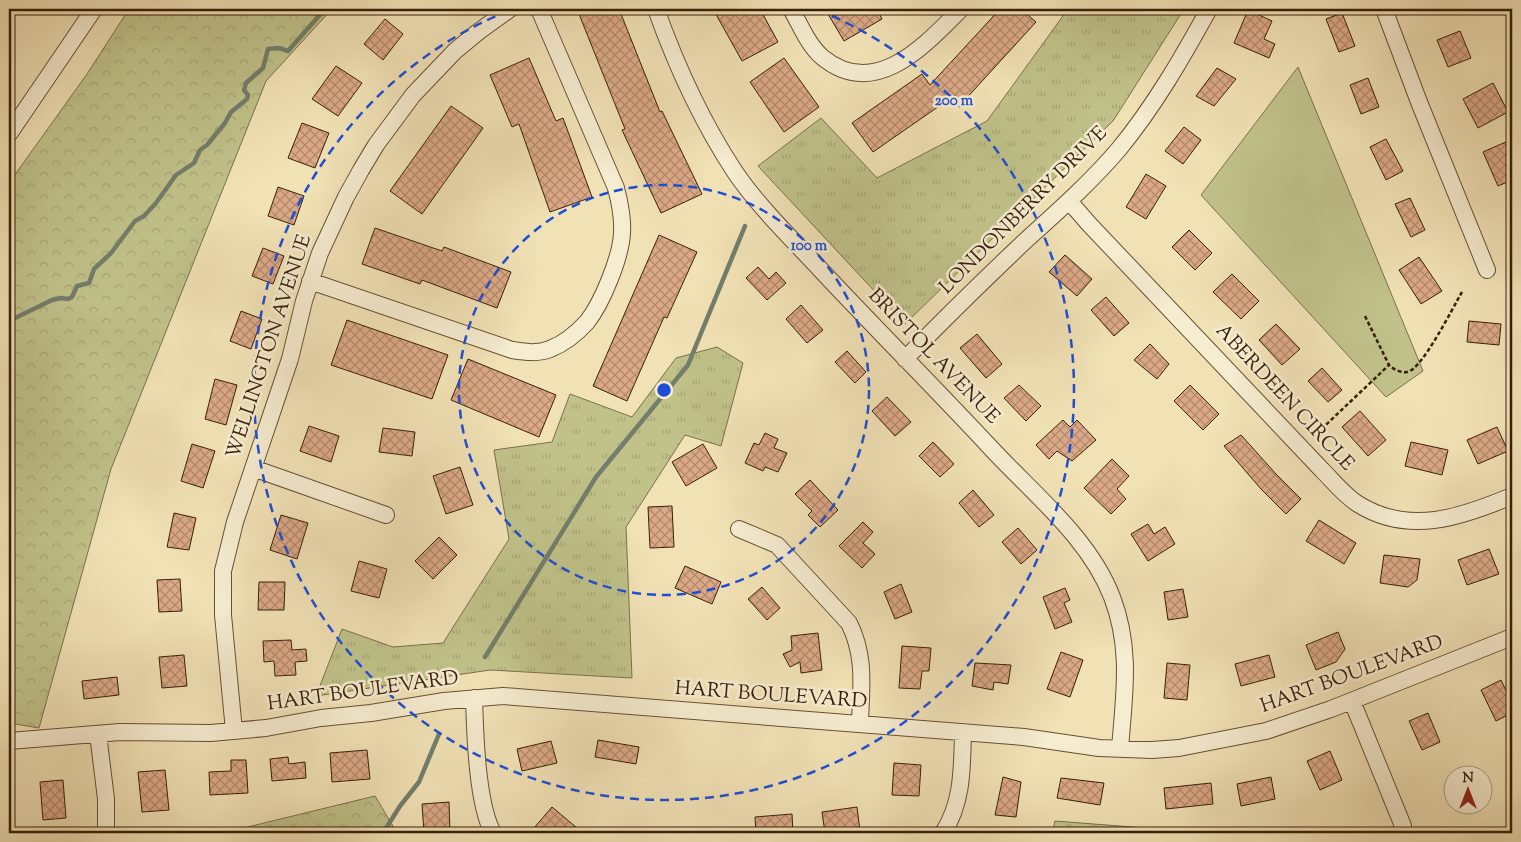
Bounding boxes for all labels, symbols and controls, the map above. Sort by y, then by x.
text: 200 m [935,91,974,112]
street label: LONDONBERRY DRIVE [933,120,1115,302]
street label: WELLINGTON AVENUE [220,231,320,463]
text: 100 m [791,236,828,257]
street label: BRISTOL AVENUE [860,283,1006,431]
street label: ABERDEEN CIRCLE [1208,318,1360,478]
centre of rings [655,381,673,399]
street label: HART BOULEVARD [1256,628,1448,722]
street label: HART BOULEVARD [266,664,460,720]
street label: HART BOULEVARD [674,675,868,717]
north arrow [1444,764,1494,814]
text: N [1462,769,1474,789]

